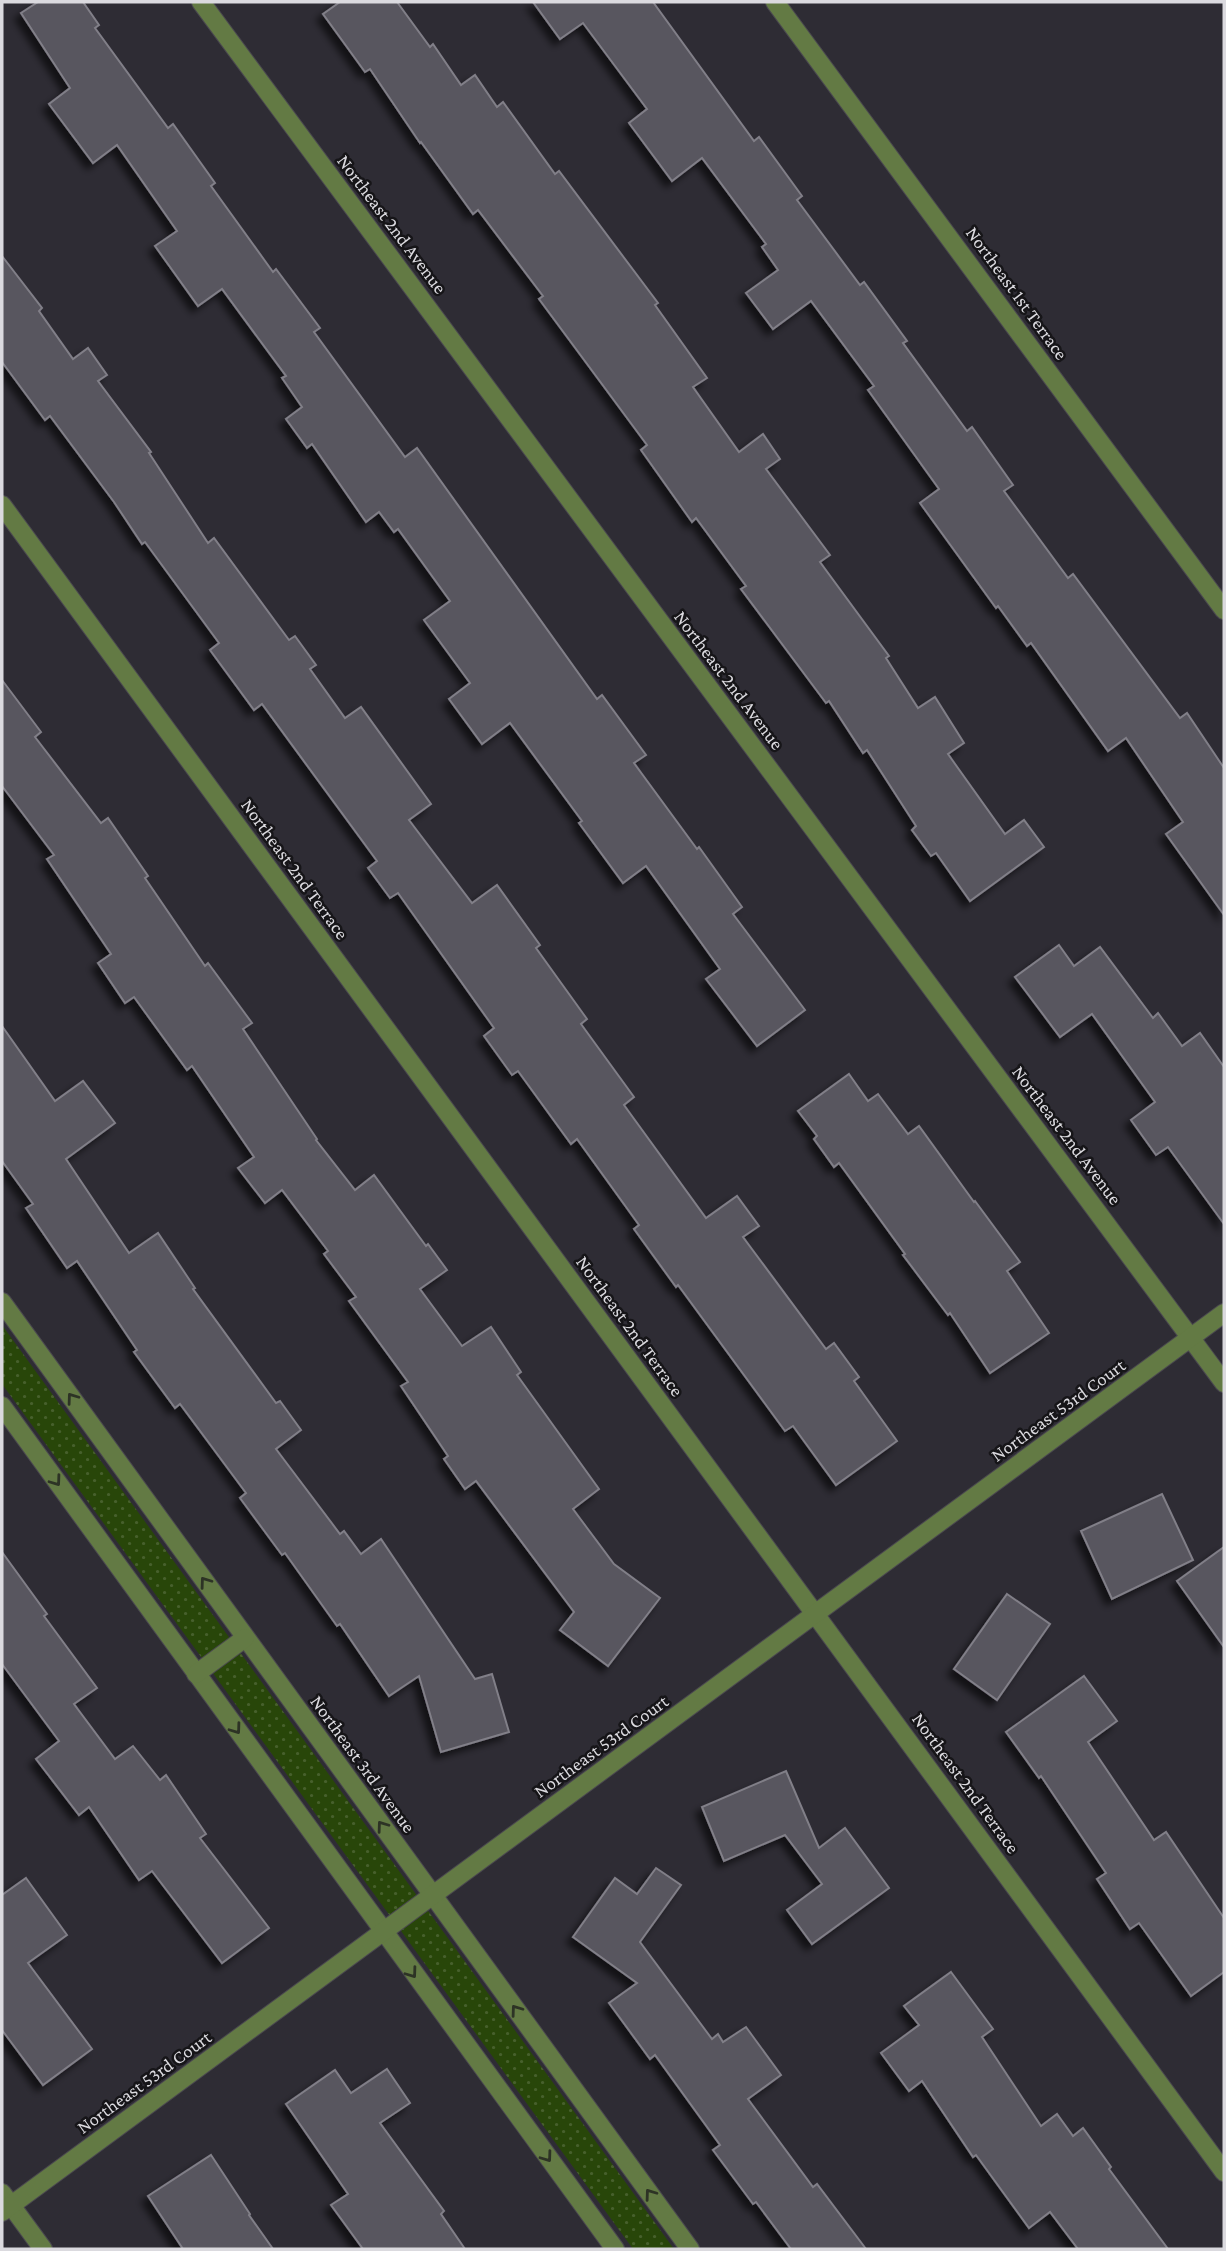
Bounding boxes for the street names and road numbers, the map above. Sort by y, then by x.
street label: Northeast 2nd Avenue [333,150,451,298]
street label: Northeast 1st Terrace [962,222,1072,364]
street label: Northeast 2nd Avenue [670,606,788,754]
street label: Northeast 2nd Terrace [237,795,353,943]
street label: Northeast 2nd Avenue [1008,1061,1126,1209]
street label: Northeast 2nd Terrace [572,1252,688,1400]
street label: Northeast 53rd Court [987,1354,1130,1466]
street label: Northeast 53rd Court [530,1690,673,1802]
street label: Northeast 3rd Avenue [306,1691,420,1837]
street label: Northeast 2nd Terrace [908,1709,1024,1857]
street label: Northeast 53rd Court [73,2026,216,2138]

